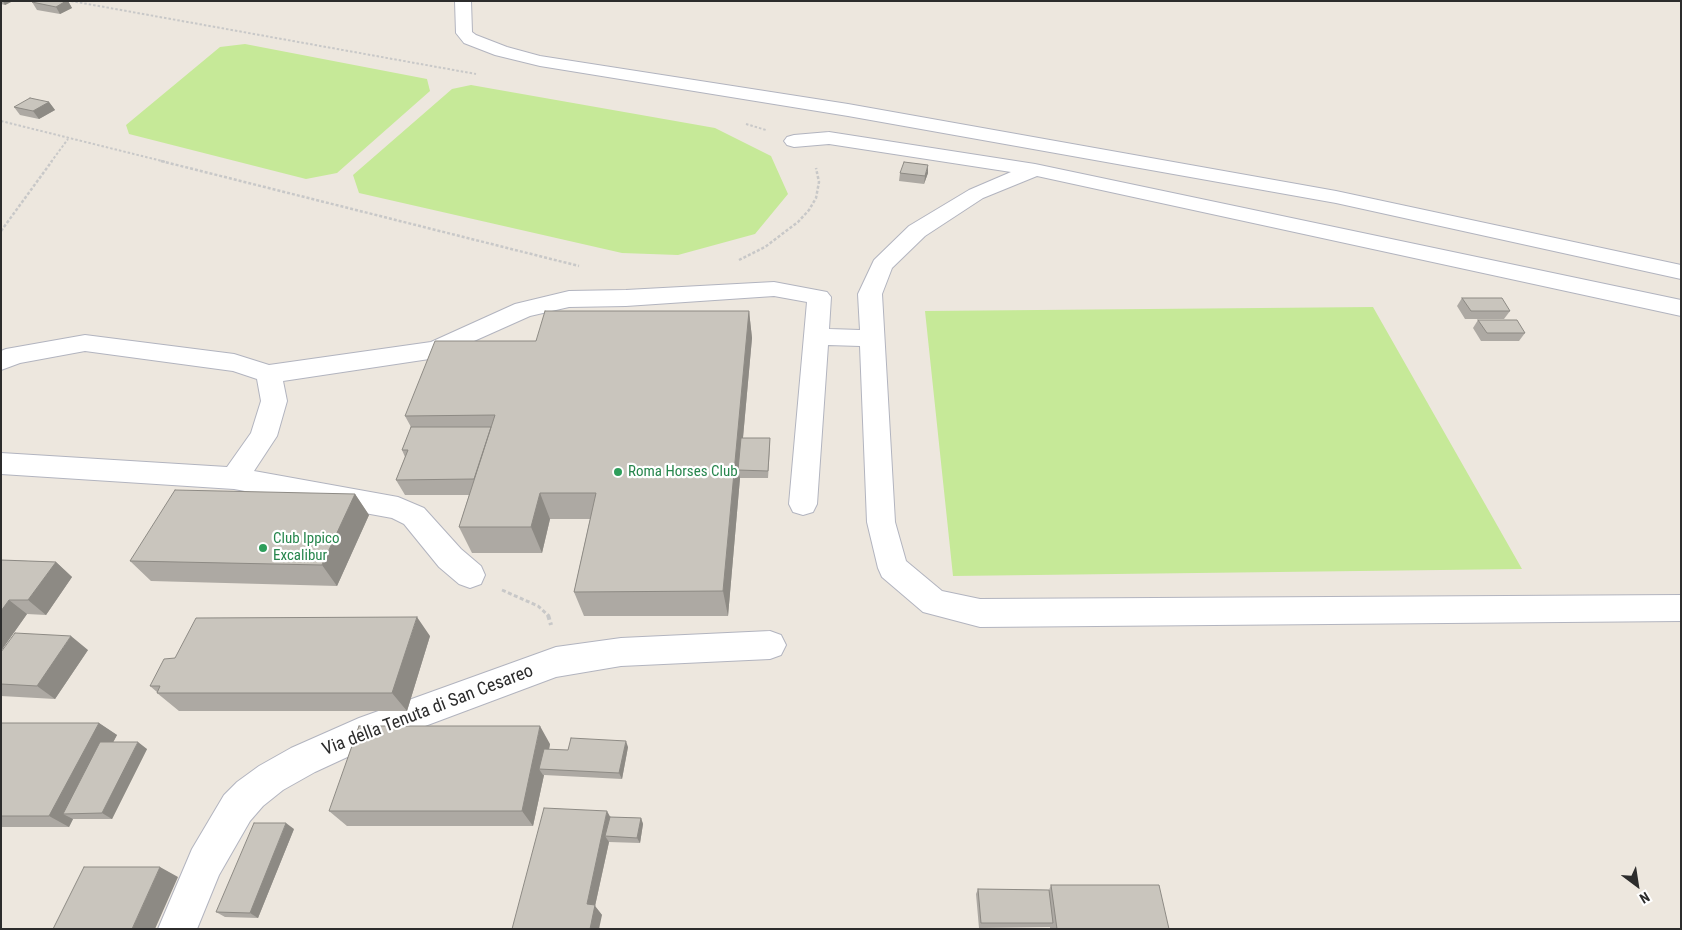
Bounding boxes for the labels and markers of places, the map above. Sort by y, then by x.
place label: Roma Horses Club [628,463,738,481]
marker: Roma Horses Club [612,466,624,478]
place label: Club Ippico Excalibur [273,530,339,565]
marker: Club Ippico Excalibur [257,542,269,554]

